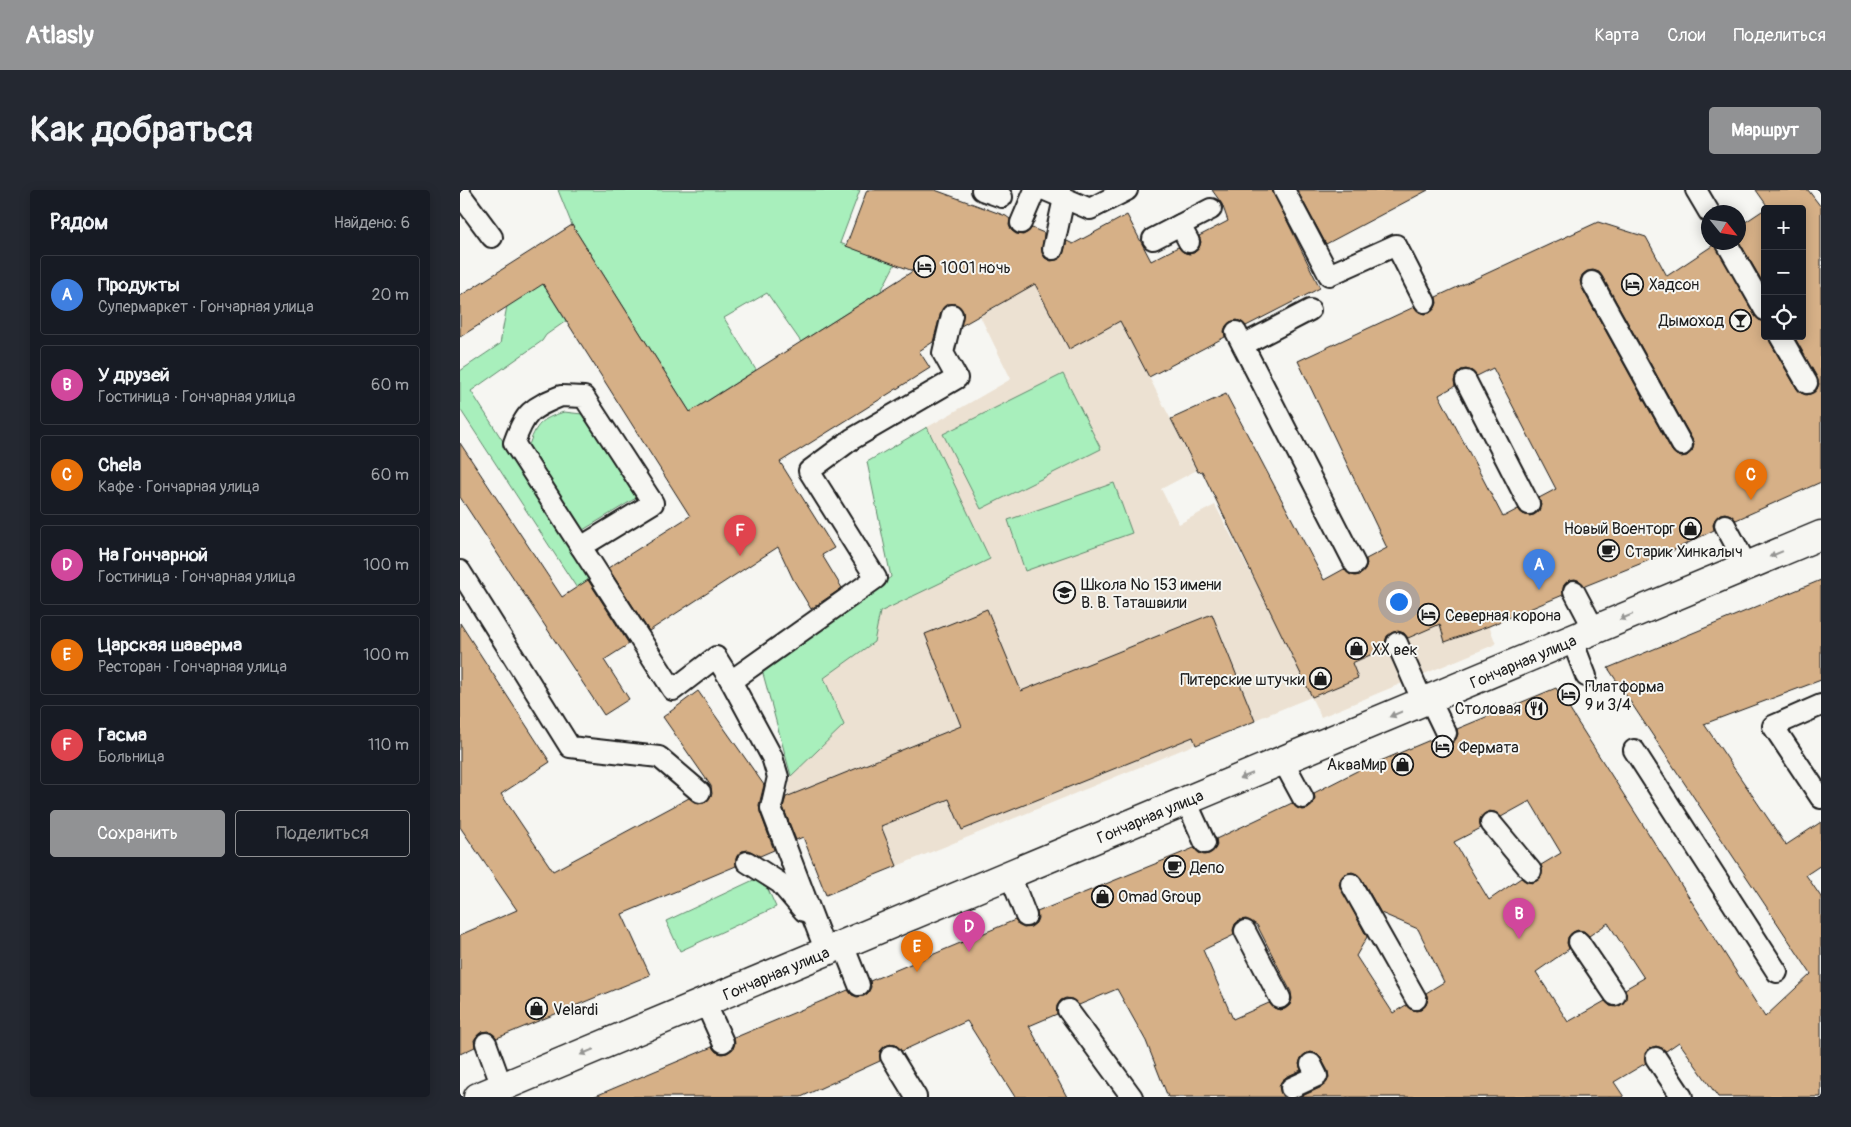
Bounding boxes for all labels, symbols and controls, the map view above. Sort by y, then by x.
text: Atlasly [25,21,94,50]
text: Карта [1595,24,1639,47]
text: Слои [1667,24,1705,47]
text: Поделиться [1733,24,1826,47]
button: Маршрут [1709,107,1821,154]
text: Как добраться [30,108,253,152]
north arrow [1701,205,1746,250]
map controls [1761,205,1806,340]
button: + [1761,205,1806,250]
text: Рядом [50,209,108,236]
text: Найдено: 6 [334,213,410,233]
button: − [1761,250,1806,295]
hotel icon: 1001 ночь [913,255,937,279]
place label: 1001 ночь [941,258,1011,278]
hotel icon: Хадсон [1621,272,1645,296]
text: Продукты [98,273,180,297]
place label: Хадсон [1649,275,1699,295]
text: A [62,285,72,305]
text: 20 m [371,285,409,305]
button: locate [1761,295,1806,340]
text: Супермаркет · Гончарная улица [98,297,314,317]
bar icon: Дымоход [1728,308,1752,332]
place label: Дымоход [1658,311,1724,331]
text: У друзей [98,363,170,387]
text: B [62,375,72,395]
text: 60 m [371,375,409,395]
text: Гостиница · Гончарная улица [98,387,295,407]
text: Chela [98,453,141,477]
pin: C [1735,459,1767,500]
text: C [62,465,72,485]
text: 60 m [371,465,409,485]
text: Кафе · Гончарная улица [98,477,260,497]
pin: F [724,515,756,556]
shop icon: Новый Военторг [1679,516,1703,540]
place label: Новый Военторг [1564,519,1676,539]
cafe icon: Старик Хинкалыч [1597,539,1621,563]
place label: Старик Хинкалыч [1625,542,1743,562]
text: На Гончарной [98,543,208,567]
pin: A [1523,549,1555,590]
one-way arrow [1769,550,1783,558]
text: D [62,555,72,575]
text: 100 m [363,555,409,575]
text: Гостиница · Гончарная улица [98,567,295,587]
place label: Школа № 153 имени В. В. Таташвили [1081,575,1221,613]
school or university icon: Школа № 153 имени В. В. Таташвили [1053,581,1077,605]
your location [1386,589,1412,615]
hotel icon: Северная корона [1417,603,1441,627]
place label: Северная корона [1445,606,1561,626]
one-way arrow [1619,614,1634,622]
street label: Гончарная улица [1467,631,1580,693]
text: Царская шаверма [98,633,242,657]
shop icon: XX век [1344,637,1368,661]
place label: XX век [1372,640,1418,660]
text: E [63,645,71,665]
text: 100 m [363,645,409,665]
text: Ресторан · Гончарная улица [98,657,287,677]
shop icon: Питерские штучки [1309,667,1333,691]
place label: Питерские штучки [1180,670,1305,690]
place label: Платформа 9 и 3/4 [1585,677,1664,715]
hotel icon: Платформа 9 и 3/4 [1557,683,1581,707]
restaurant icon: Столовая [1525,696,1549,720]
place label: Столовая [1455,699,1521,719]
one-way arrow [1389,710,1403,718]
text: Гасма [98,723,147,747]
text: F [62,735,72,755]
text: 110 m [368,735,409,755]
hotel icon: Фермата [1431,735,1455,759]
place label: Фермата [1459,738,1519,758]
text: Больница [98,747,165,767]
shop icon: АкваМир [1391,752,1415,776]
place label: АкваМир [1327,755,1387,775]
one-way arrow [1239,773,1253,781]
street label: Гончарная улица [1094,786,1207,848]
button: Сохранить [50,810,225,857]
button: Поделиться [235,810,410,857]
cafe icon: Депо [1162,855,1186,879]
place label: Депо [1189,858,1225,878]
shop icon: Omad Group [1090,884,1114,908]
place label: Omad Group [1118,887,1201,907]
pin: B [1503,898,1535,939]
pin: D [953,911,985,952]
pin: E [901,931,933,972]
street label: Гончарная улица [720,943,833,1005]
shop icon: Velardi [525,997,549,1021]
place label: Velardi [553,1000,598,1020]
one-way arrow [580,1048,594,1056]

